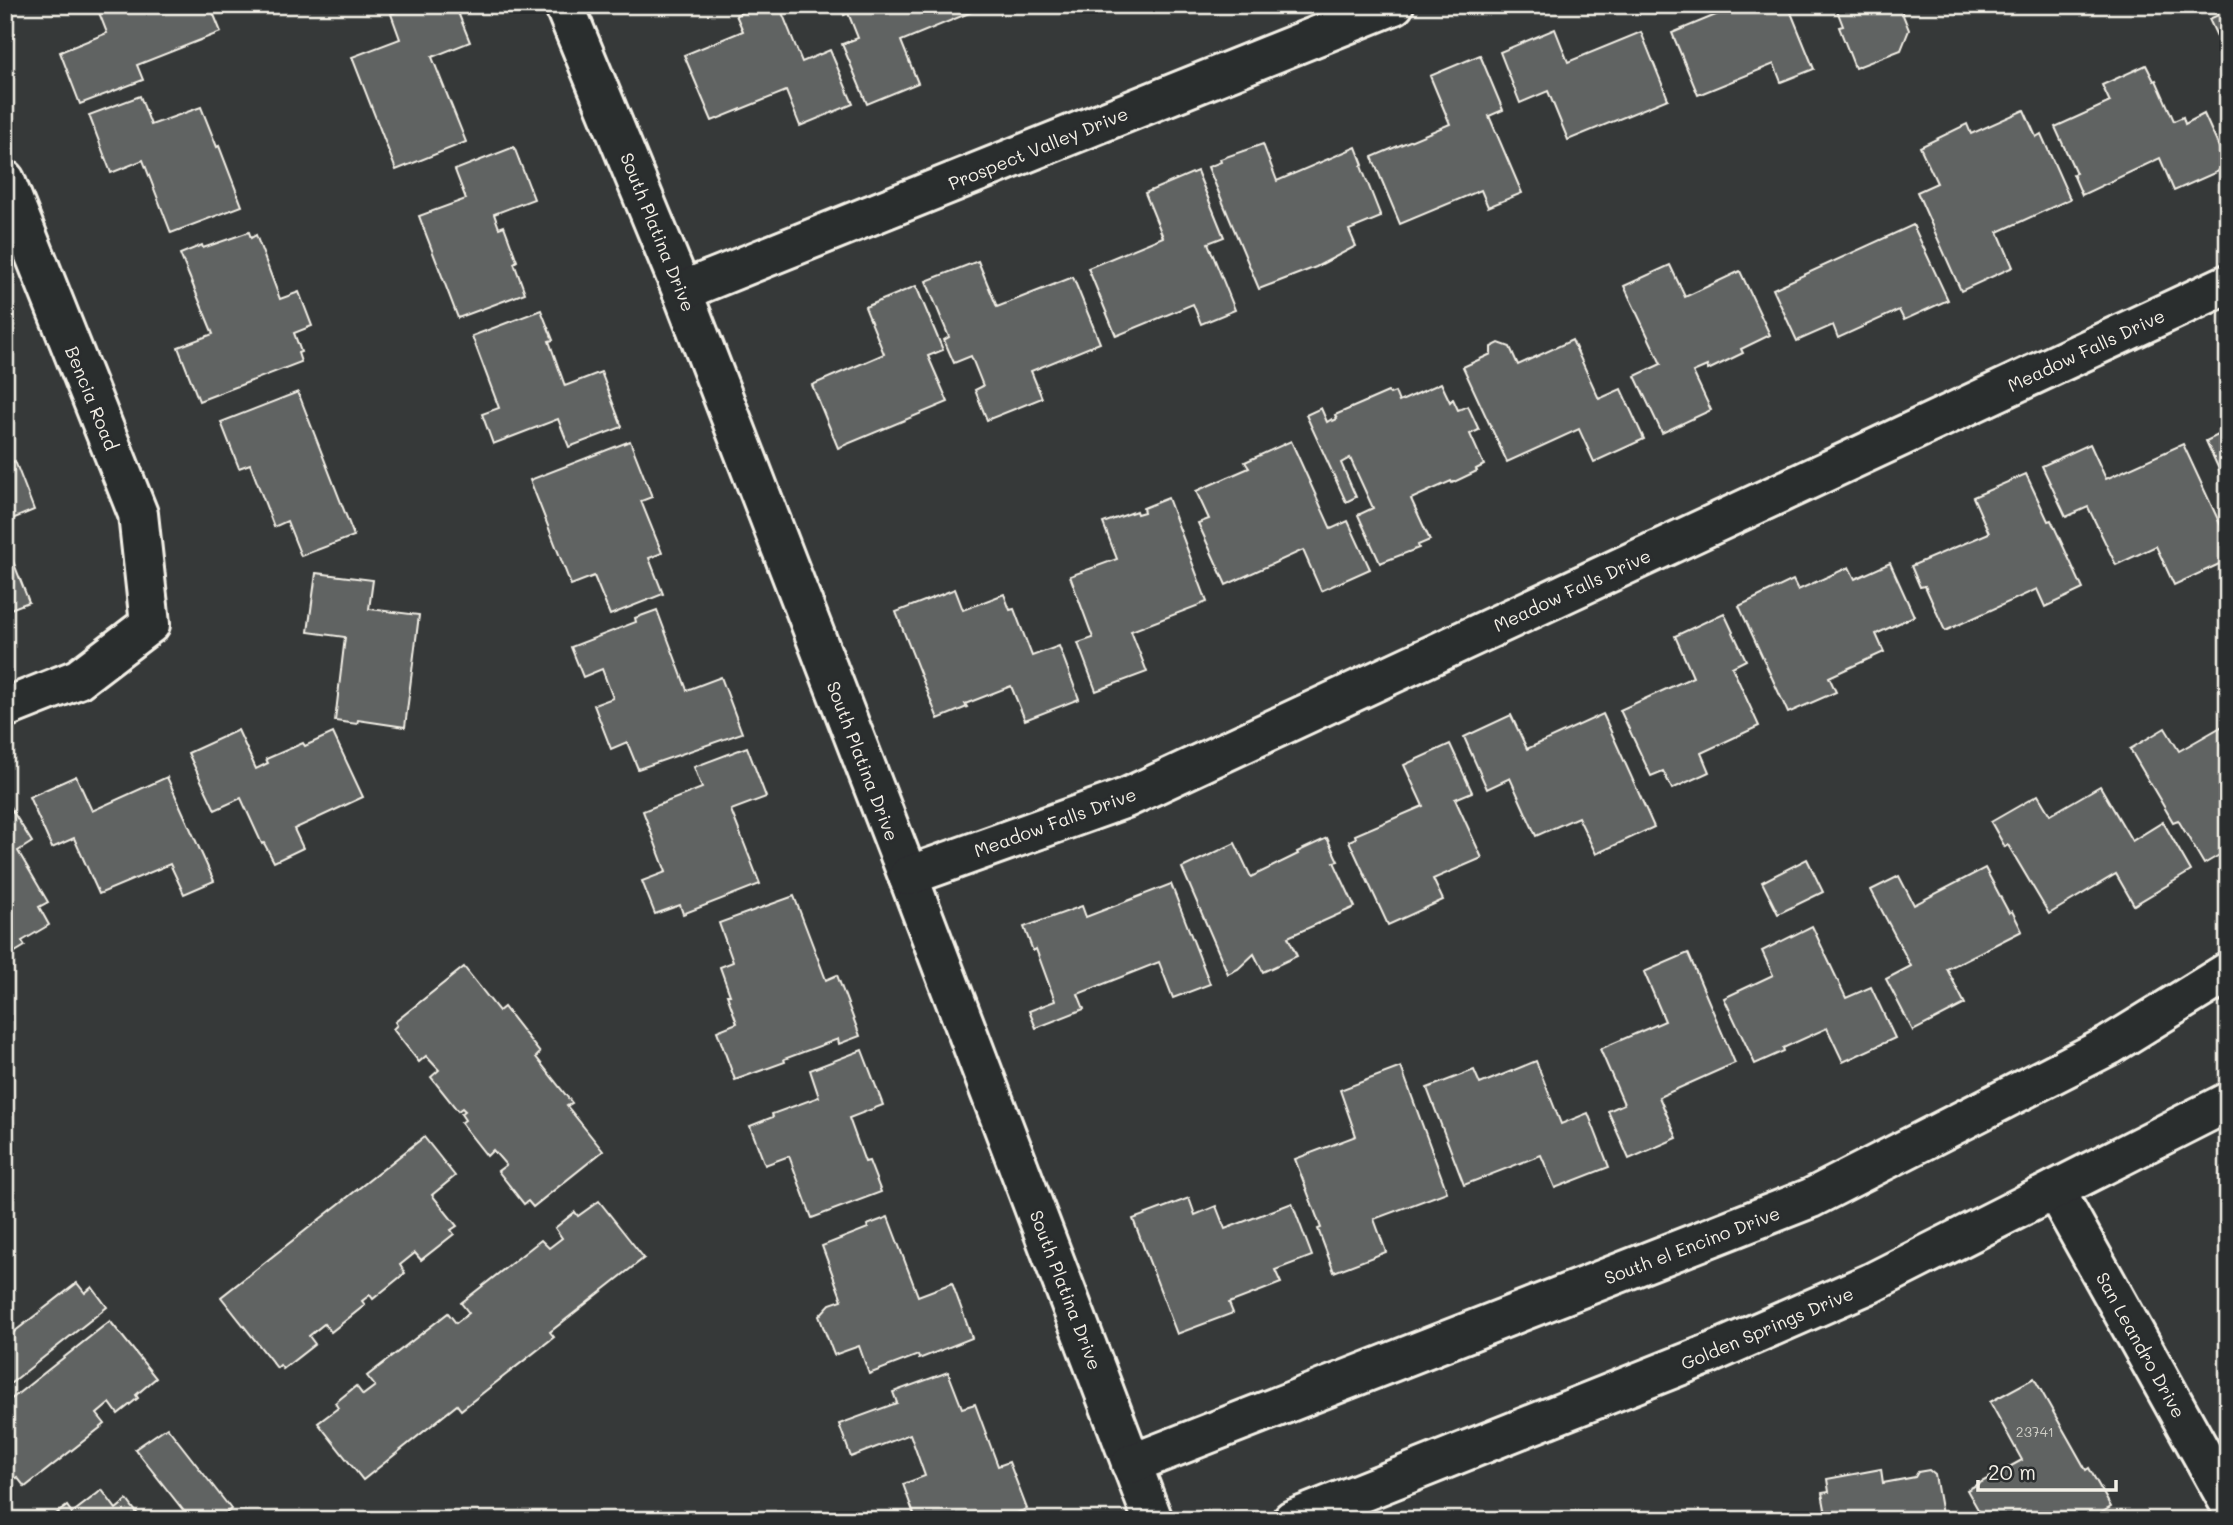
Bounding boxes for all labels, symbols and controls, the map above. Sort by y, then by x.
street label: Prospect Valley Drive [945,101,1131,195]
street label: South Platina Drive [615,149,701,315]
street label: Meadow Falls Drive [2003,303,2169,397]
street label: Bencia Road [60,342,124,454]
street label: Meadow Falls Drive [1489,543,1655,637]
street label: South Platina Drive [821,678,905,844]
street label: Meadow Falls Drive [971,781,1139,863]
street label: South el Encino Drive [1601,1200,1783,1290]
street label: South Platina Drive [1024,1207,1108,1373]
street label: San Leandro Drive [2091,1268,2191,1422]
street label: Golden Springs Drive [1677,1281,1857,1375]
house number: 23741 [2016,1422,2054,1441]
scale bar [1978,1448,2116,1492]
text: 20 m [1988,1458,2036,1485]

